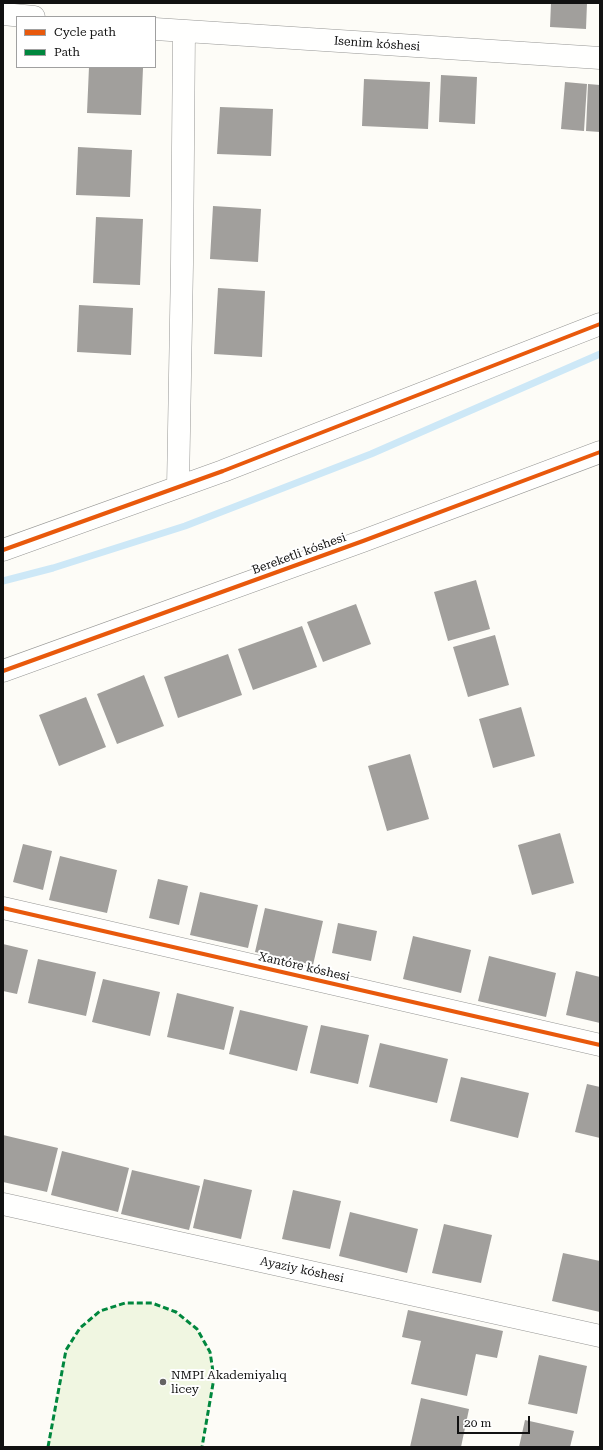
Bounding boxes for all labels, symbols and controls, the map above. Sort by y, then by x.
legend [16,16,156,68]
text: Cycle path [54,25,116,39]
street label: Isenim kóshesi [333,34,421,54]
text: Path [54,45,80,59]
street label: Bereketli kóshesi [250,530,348,578]
street label: Xantóre kóshesi [257,949,351,985]
street label: Ayaziy kóshesi [259,1254,345,1286]
place label: NMPI Akademiyalıq licey [171,1368,287,1396]
marker: NMPI Akademiyalıq licey [158,1377,168,1387]
scale bar [459,1408,532,1434]
text: 20 m [464,1416,491,1430]

